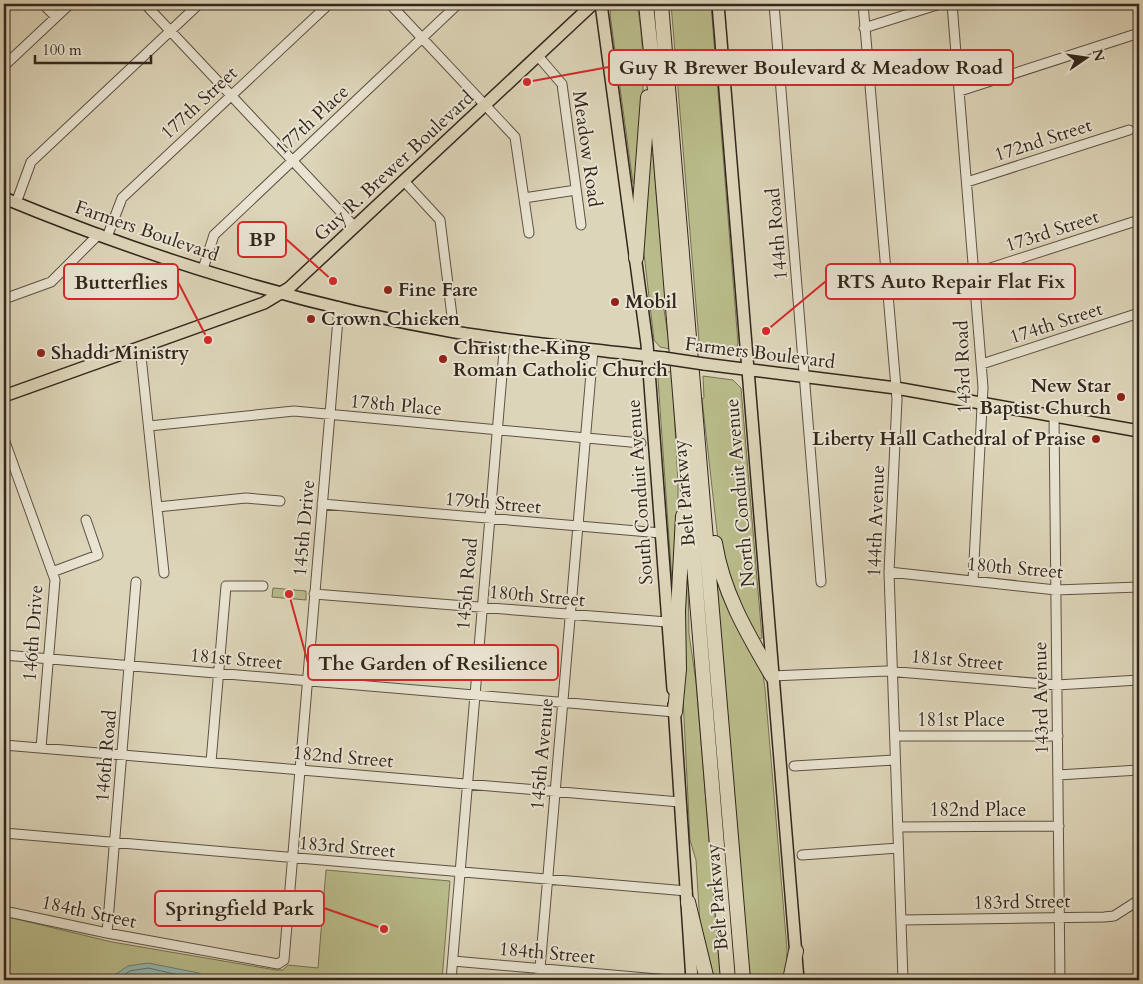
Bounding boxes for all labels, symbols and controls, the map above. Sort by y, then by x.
scale bar [35,32,151,64]
north arrow [1060,32,1110,82]
text: 100 m [42,40,82,60]
text: N [1088,47,1109,63]
callout: Guy R Brewer Boulevard & Meadow Road [609,50,1013,85]
text: Guy R Brewer Boulevard & Meadow Road [619,54,1004,81]
street label: 177th Street [155,61,243,145]
street label: 177th Place [269,79,355,161]
street label: Guy R. Brewer Boulevard [308,85,480,247]
street label: Meadow Road [566,89,608,209]
street label: 172nd Street [991,112,1095,168]
street label: 144th Road [760,187,794,281]
street label: Farmers Boulevard [71,194,223,268]
street label: 173rd Street [1002,204,1102,258]
callout: BP [238,222,286,257]
text: BP [248,226,276,253]
callout: Butterflies [64,264,178,299]
callout: RTS Auto Repair Flat Fix [826,264,1075,299]
text: RTS Auto Repair Flat Fix [837,268,1065,295]
text: Butterflies [74,269,168,296]
place label: Fine Fare [398,277,478,303]
marker: Fine Fare [382,284,394,296]
place label: Mobil [625,289,677,315]
marker: Mobil [609,296,621,308]
street label: 174th Street [1006,296,1106,350]
place label: Crown Chicken [321,306,461,332]
marker: Crown Chicken [305,313,317,325]
street label: 143rd Road [948,320,978,414]
street label: Farmers Boulevard [683,331,837,375]
place label: Christ the King Roman Catholic Church [453,335,668,383]
place label: Shaddi Ministry [51,340,189,366]
marker: Shaddi Ministry [35,347,47,359]
marker: Christ the King Roman Catholic Church [437,353,449,365]
place label: New Star Baptist Church [979,373,1111,421]
street label: 178th Place [349,388,443,422]
marker: New Star Baptist Church [1115,391,1127,403]
street label: South Conduit Avenue [621,398,659,586]
street label: North Conduit Avenue [719,398,761,588]
place label: Liberty Hall Cathedral of Praise [812,426,1086,452]
marker: Liberty Hall Cathedral of Praise [1090,433,1102,445]
street label: Belt Parkway [666,438,702,548]
street label: 144th Avenue [861,464,891,578]
street label: 145th Drive [287,479,321,577]
street label: 179th Street [444,486,542,520]
street label: 145th Road [450,537,484,631]
street label: 180th Street [966,551,1064,585]
street label: 180th Street [488,579,586,613]
street label: 146th Drive [17,584,49,682]
street label: 143rd Avenue [1027,641,1055,755]
street label: 181st Street [189,642,283,676]
street label: 181st Street [910,643,1004,677]
callout: The Garden of Resilience [308,645,558,680]
text: The Garden of Resilience [318,650,548,677]
street label: 145th Avenue [524,697,560,811]
street label: 181st Place [917,707,1005,733]
street label: 146th Road [89,709,123,803]
street label: 182nd Street [292,740,394,774]
street label: 182nd Place [930,797,1026,823]
street label: 183rd Street [298,830,396,864]
street label: Belt Parkway [699,842,735,952]
street label: 183rd Street [973,888,1071,916]
street label: 184th Street [39,889,139,935]
callout: Springfield Park [155,891,324,926]
text: Springfield Park [165,895,315,922]
street label: 184th Street [498,936,596,970]

